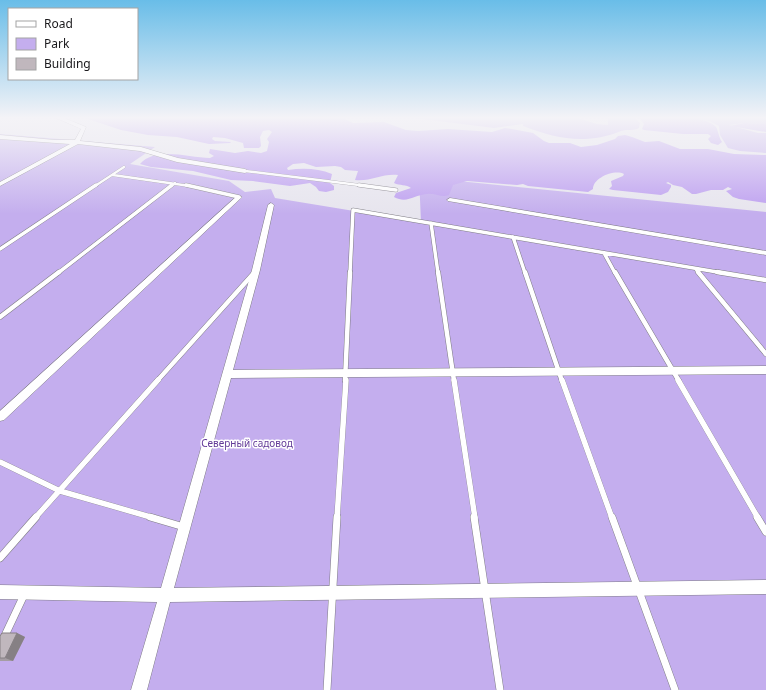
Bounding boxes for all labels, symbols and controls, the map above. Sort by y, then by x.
legend [8,8,138,80]
text: Road [44,15,73,32]
text: Park [44,35,70,52]
text: Building [44,55,91,72]
park label: Северный садовод [201,436,293,450]

